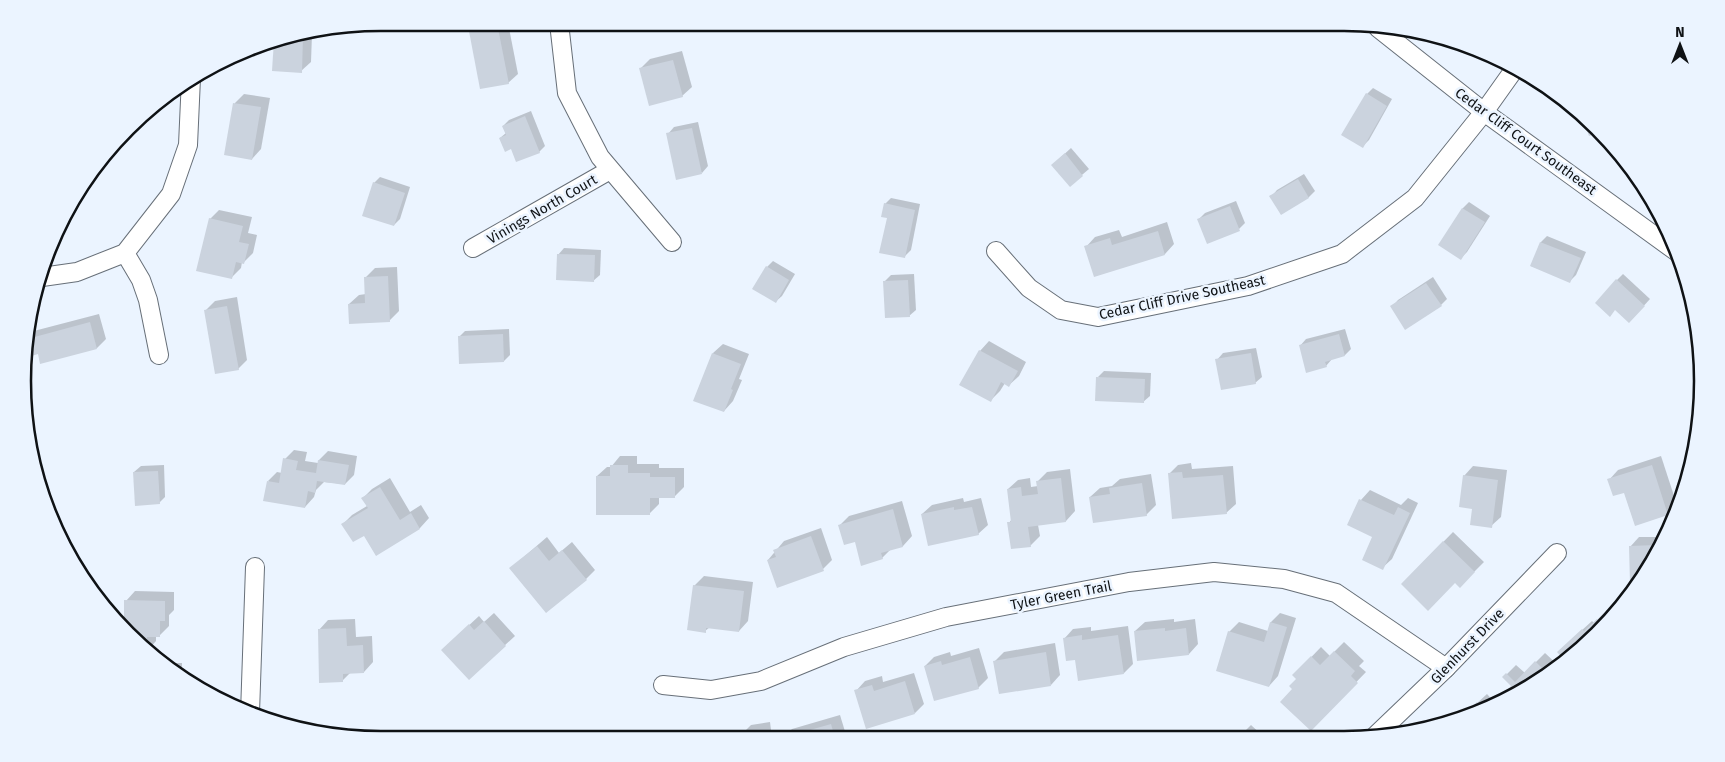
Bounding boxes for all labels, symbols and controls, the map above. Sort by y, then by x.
north arrow [1655,20,1705,70]
text: N [1675,24,1685,41]
street label: Cedar Cliff Court Southeast [1452,84,1601,199]
street label: Vinings North Court [484,171,601,248]
street label: Cedar Cliff Drive Southeast [1097,271,1268,323]
street label: Tyler Green Trail [1009,577,1113,614]
street label: Glenhurst Drive [1427,605,1508,688]

